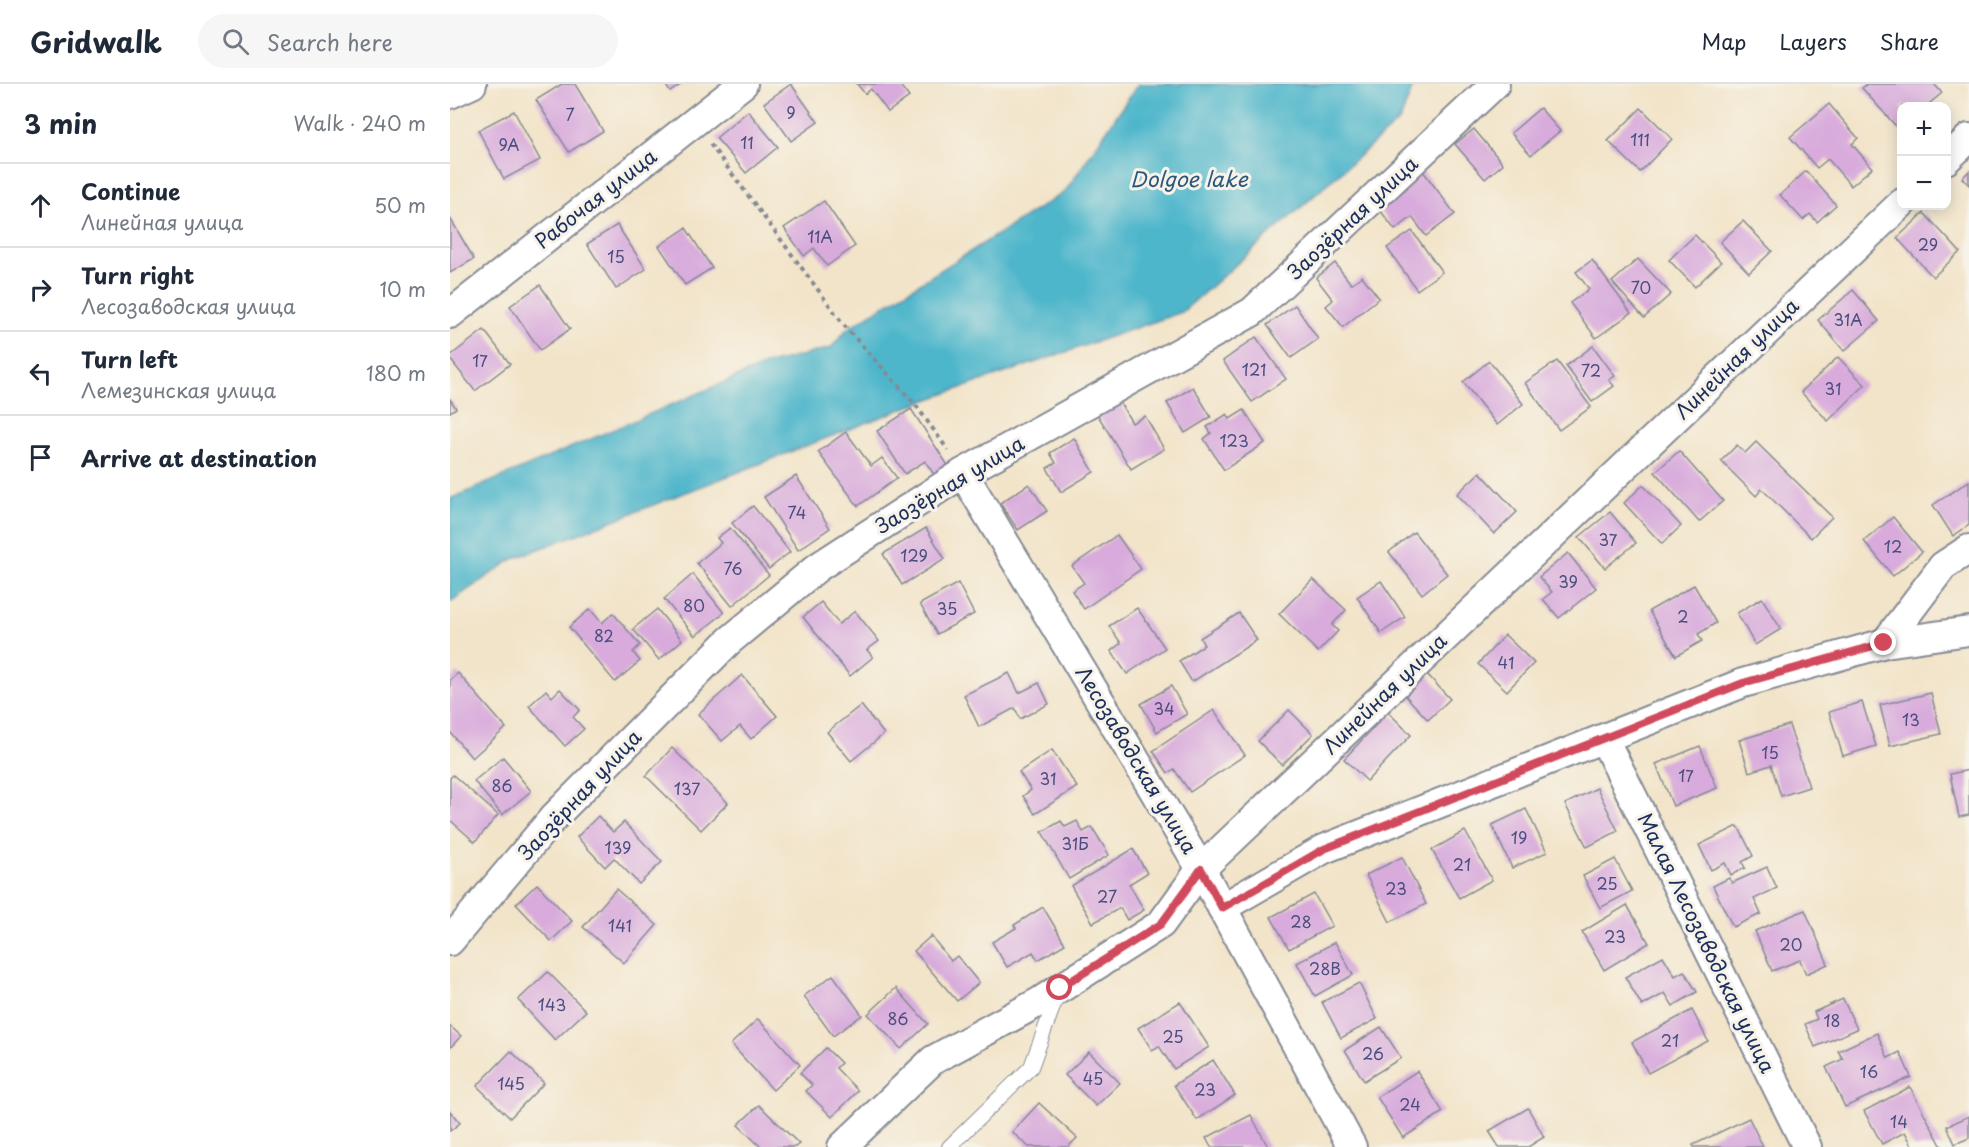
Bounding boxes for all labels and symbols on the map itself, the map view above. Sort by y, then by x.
house number: 9 [786,100,796,124]
house number: 7 [565,102,575,126]
house number: 111 [1630,127,1650,151]
house number: 11 [740,130,754,154]
house number: 9А [498,132,520,156]
street label: Рабочая улица [528,141,663,255]
street label: Заозёрная улица [1280,148,1425,286]
water label: Dolgoe lake [1130,162,1249,194]
house number: 11А [807,224,833,248]
house number: 29 [1918,232,1938,256]
house number: 15 [607,244,625,268]
house number: 70 [1631,275,1651,299]
street label: Линейная улица [1667,291,1805,425]
house number: 31А [1833,307,1863,331]
house number: 17 [472,348,488,372]
house number: 121 [1242,357,1266,381]
house number: 72 [1581,358,1601,382]
house number: 31 [1825,376,1841,400]
street label: Заозёрная улица [869,428,1030,540]
house number: 123 [1219,428,1249,452]
house number: 74 [788,500,806,524]
house number: 37 [1599,527,1618,551]
house number: 12 [1884,534,1902,558]
house number: 129 [900,543,928,567]
house number: 76 [723,556,743,580]
house number: 39 [1558,569,1578,593]
house number: 80 [683,593,705,617]
house number: 35 [937,596,957,620]
house number: 2 [1677,604,1689,628]
house number: 82 [594,623,614,647]
street label: Линейная улица [1315,626,1453,760]
route end [1870,629,1896,655]
house number: 41 [1498,650,1514,674]
street label: Лесозаводская улица [1069,660,1205,860]
house number: 34 [1153,696,1175,720]
house number: 13 [1902,707,1920,731]
street label: Заозёрная улица [511,722,648,866]
house number: 15 [1761,740,1779,764]
house number: 17 [1678,763,1694,787]
house number: 31 [1040,766,1056,790]
house number: 86 [492,773,512,797]
house number: 137 [674,776,700,800]
street label: Малая Лесозаводская улица [1631,807,1783,1078]
house number: 19 [1511,825,1527,849]
house number: 31Б [1061,831,1089,855]
house number: 139 [605,835,631,859]
house number: 21 [1453,852,1471,876]
house number: 25 [1596,871,1618,895]
house number: 23 [1385,876,1407,900]
house number: 27 [1097,884,1117,908]
house number: 28 [1290,909,1312,933]
house number: 141 [608,913,632,937]
house number: 23 [1604,924,1626,948]
house number: 20 [1780,932,1802,956]
house number: 28В [1309,956,1341,980]
route start [1046,974,1072,1000]
house number: 143 [538,992,566,1016]
house number: 86 [888,1006,908,1030]
house number: 18 [1823,1008,1841,1032]
house number: 25 [1162,1024,1184,1048]
house number: 21 [1661,1028,1679,1052]
house number: 26 [1362,1041,1384,1065]
house number: 16 [1860,1059,1878,1083]
house number: 45 [1083,1066,1103,1090]
house number: 145 [497,1071,525,1095]
house number: 23 [1194,1077,1216,1101]
house number: 24 [1399,1092,1421,1116]
house number: 14 [1890,1109,1908,1133]

